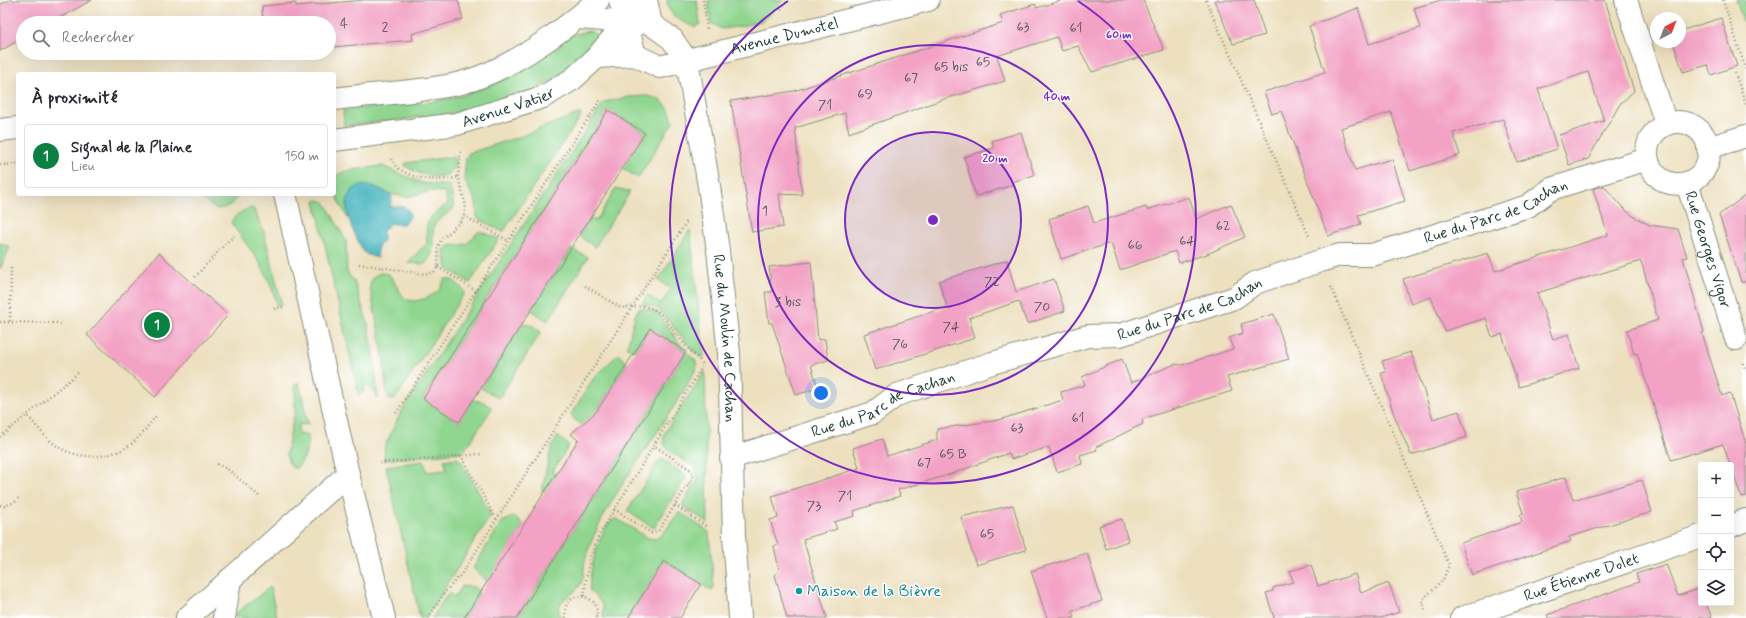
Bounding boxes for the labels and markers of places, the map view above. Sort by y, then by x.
centre of rings [926,213,940,227]
pin: 1 [144,310,170,340]
place label: Maison de la Bièvre [807,581,941,602]
marker: Maison de la Bièvre [794,586,804,596]

